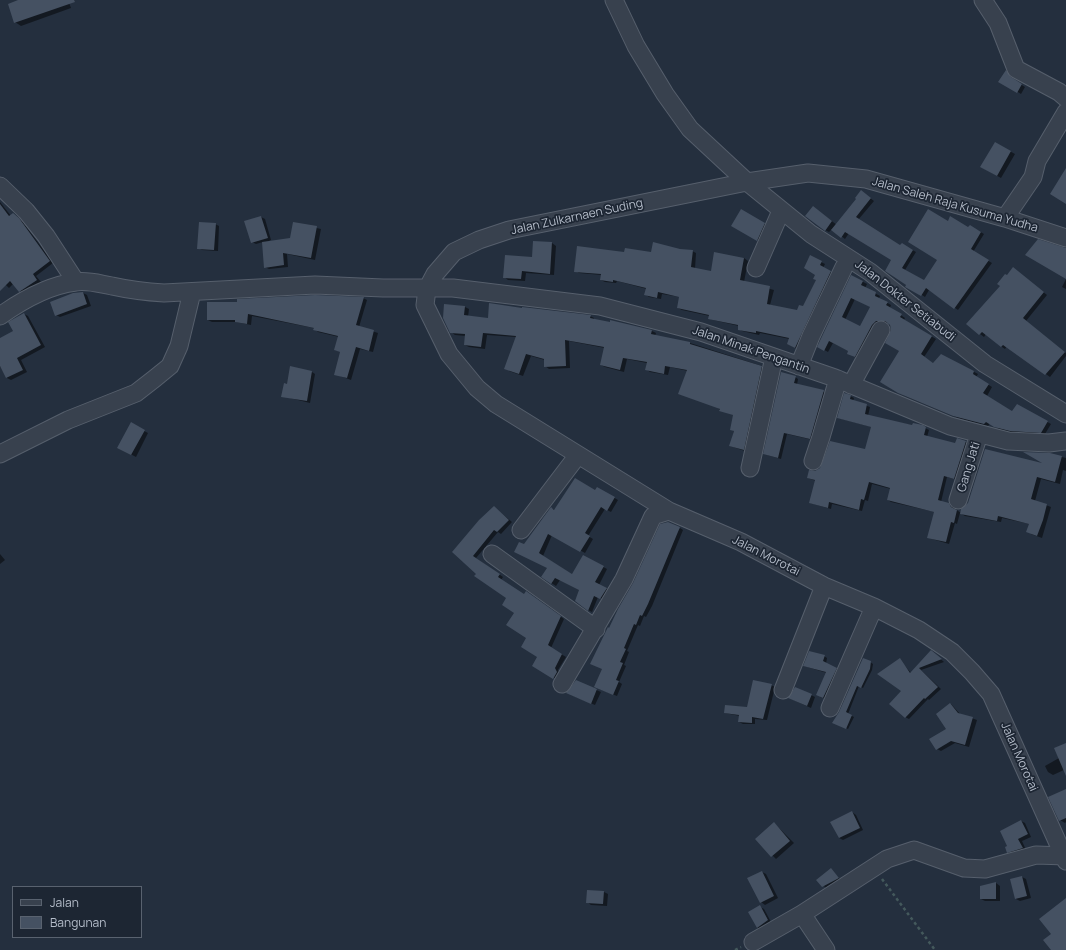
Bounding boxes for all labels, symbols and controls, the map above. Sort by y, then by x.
street label: Jalan Saleh Raja Kusuma Yudha [871,174,1039,236]
street label: Jalan Zulkarnaen Suding [510,196,644,238]
street label: Jalan Dokter Setiabudi [852,257,958,345]
street label: Jalan Minak Pengantin [690,323,812,377]
street label: Gang Jati [955,440,983,494]
street label: Jalan Morotai [730,533,802,579]
street label: Jalan Morotai [997,720,1041,794]
legend [12,886,142,938]
text: Jalan [50,894,79,911]
text: Bangunan [50,914,106,931]

